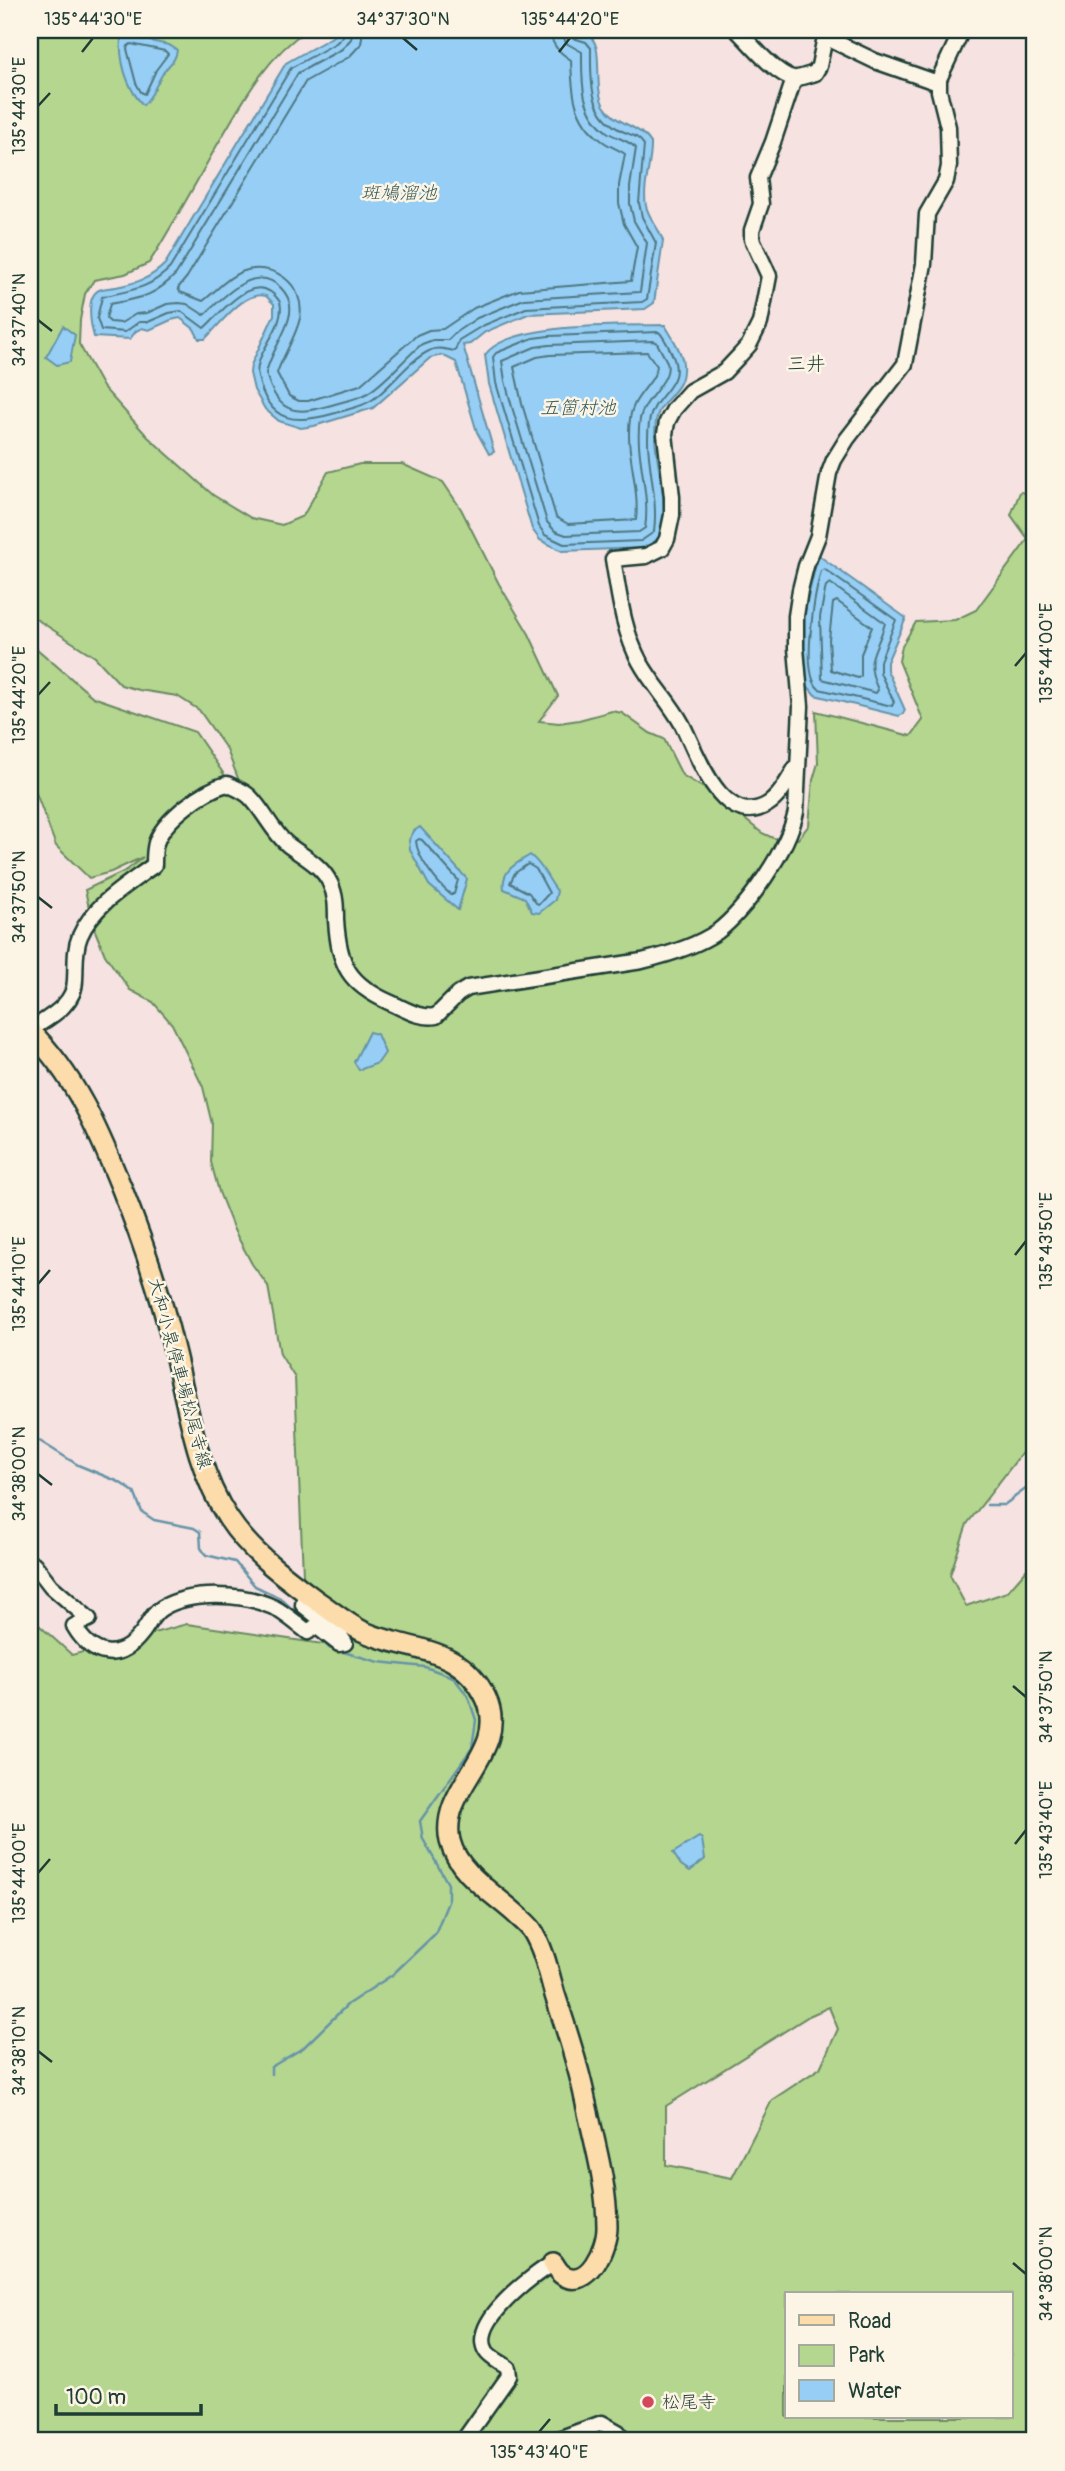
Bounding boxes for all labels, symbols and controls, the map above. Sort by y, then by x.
text: 135°44'30"E [44,8,142,31]
text: 34°37'30"N [356,8,450,31]
text: 135°44'20"E [521,8,619,31]
text: 135°44'30"E [8,57,31,155]
water label: 斑鳩溜池 [361,181,438,205]
text: 34°37'40"N [8,273,31,367]
district label: 三井 [787,352,825,376]
water label: 五箇村池 [540,396,617,420]
text: 135°44'00"E [1035,603,1058,703]
text: 135°44'20"E [8,646,31,744]
text: 34°37'50"N [8,850,31,944]
text: 135°43'50"E [1035,1192,1058,1290]
text: 135°44'10"E [8,1236,31,1332]
street label: 大和小泉停車場松尾寺線 [143,1275,216,1472]
text: 34°38'00"N [8,1426,31,1522]
text: 34°37'50"N [1035,1650,1058,1744]
text: 135°43'40"E [1035,1781,1058,1879]
text: 135°44'00"E [8,1823,31,1923]
text: 34°38'10"N [8,2006,31,2096]
text: 34°38'00"N [1035,2226,1058,2322]
legend [785,2292,1012,2418]
text: Road [848,2308,892,2335]
text: Park [848,2342,885,2369]
scale bar [56,2373,201,2417]
text: Water [848,2378,902,2405]
text: 100 m [66,2384,126,2411]
place label: 松尾寺 [662,2391,716,2414]
marker: 松尾寺 [640,2394,656,2410]
text: 135°43'40"E [490,2441,588,2464]

